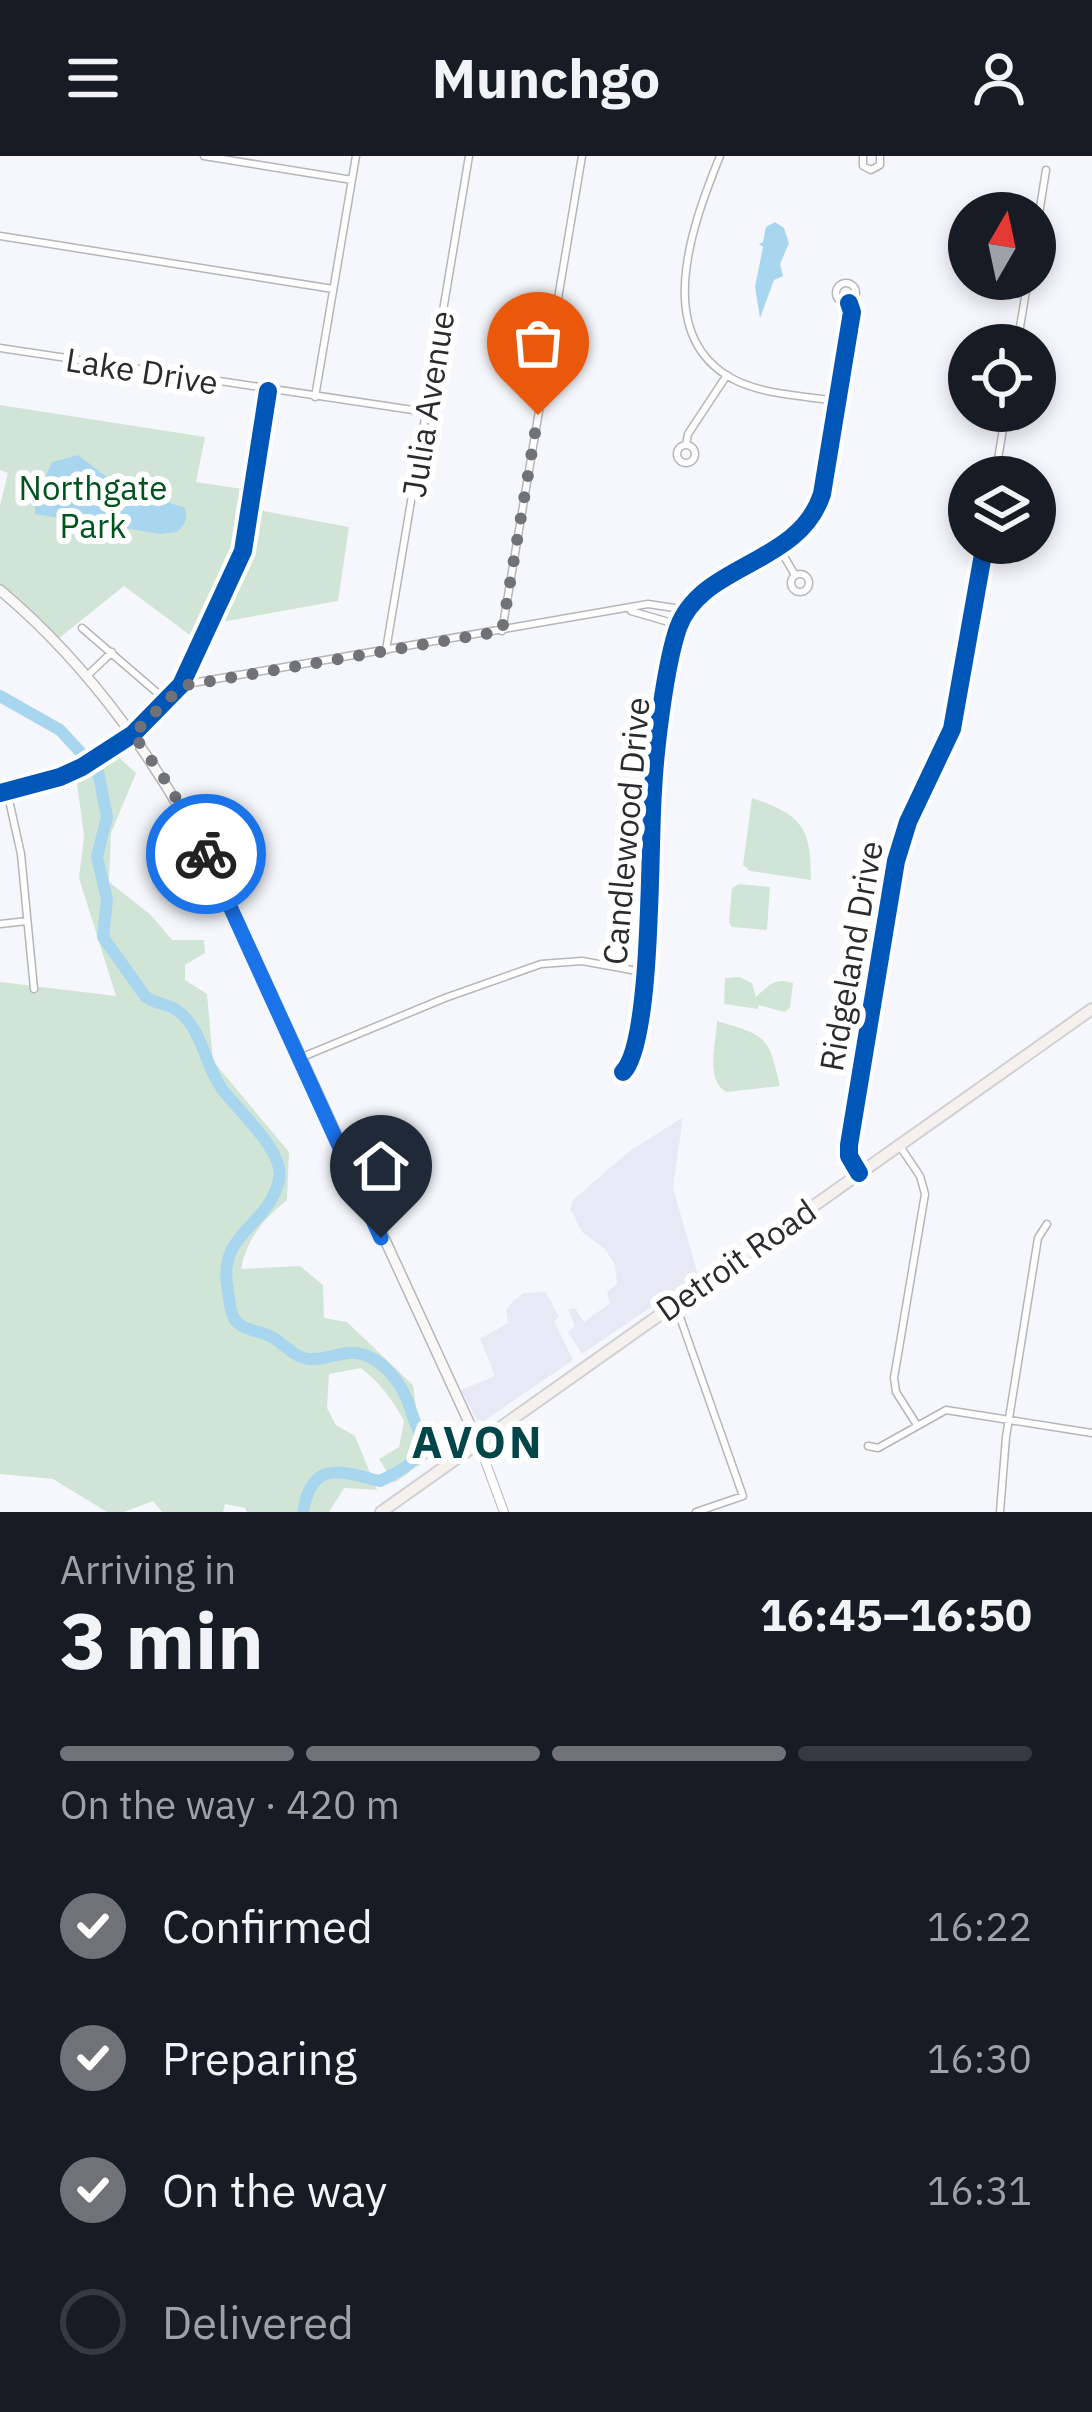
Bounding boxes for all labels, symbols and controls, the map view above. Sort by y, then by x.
text: Munchgo [432,43,660,113]
icon: menu [60,45,126,111]
icon: person [966,45,1032,111]
north arrow [948,192,1056,300]
map controls [948,192,1056,564]
pin [487,292,589,415]
street label: Julia Avenue [392,308,463,500]
icon: bag [505,310,571,376]
button: locate [948,324,1056,432]
street label: Lake Drive [63,337,221,404]
button: layers [948,456,1056,564]
park label: Northgate Park [19,466,167,547]
street label: Candlewood Drive [592,695,659,967]
courier [146,794,266,914]
icon: bike [173,821,239,887]
street label: Ridgeland Drive [809,838,892,1074]
pin [330,1115,432,1238]
icon: home [348,1133,414,1199]
street label: Detroit Road [647,1189,824,1330]
district label: AVON [412,1412,544,1470]
text: Arriving in [60,1544,236,1595]
text: 16:45–16:50 [760,1585,1032,1643]
text: 3 min [60,1589,264,1690]
text: On the way · 420 m [60,1779,400,1830]
icon: check [60,1893,126,1959]
text: Confirmed [162,1897,373,1955]
text: 16:22 [927,1901,1032,1952]
icon: check [60,2025,126,2091]
text: Preparing [162,2029,357,2087]
text: 16:30 [927,2033,1032,2084]
icon: check [60,2157,126,2223]
text: On the way [162,2161,387,2219]
text: 16:31 [927,2165,1032,2216]
text: Delivered [162,2293,354,2351]

